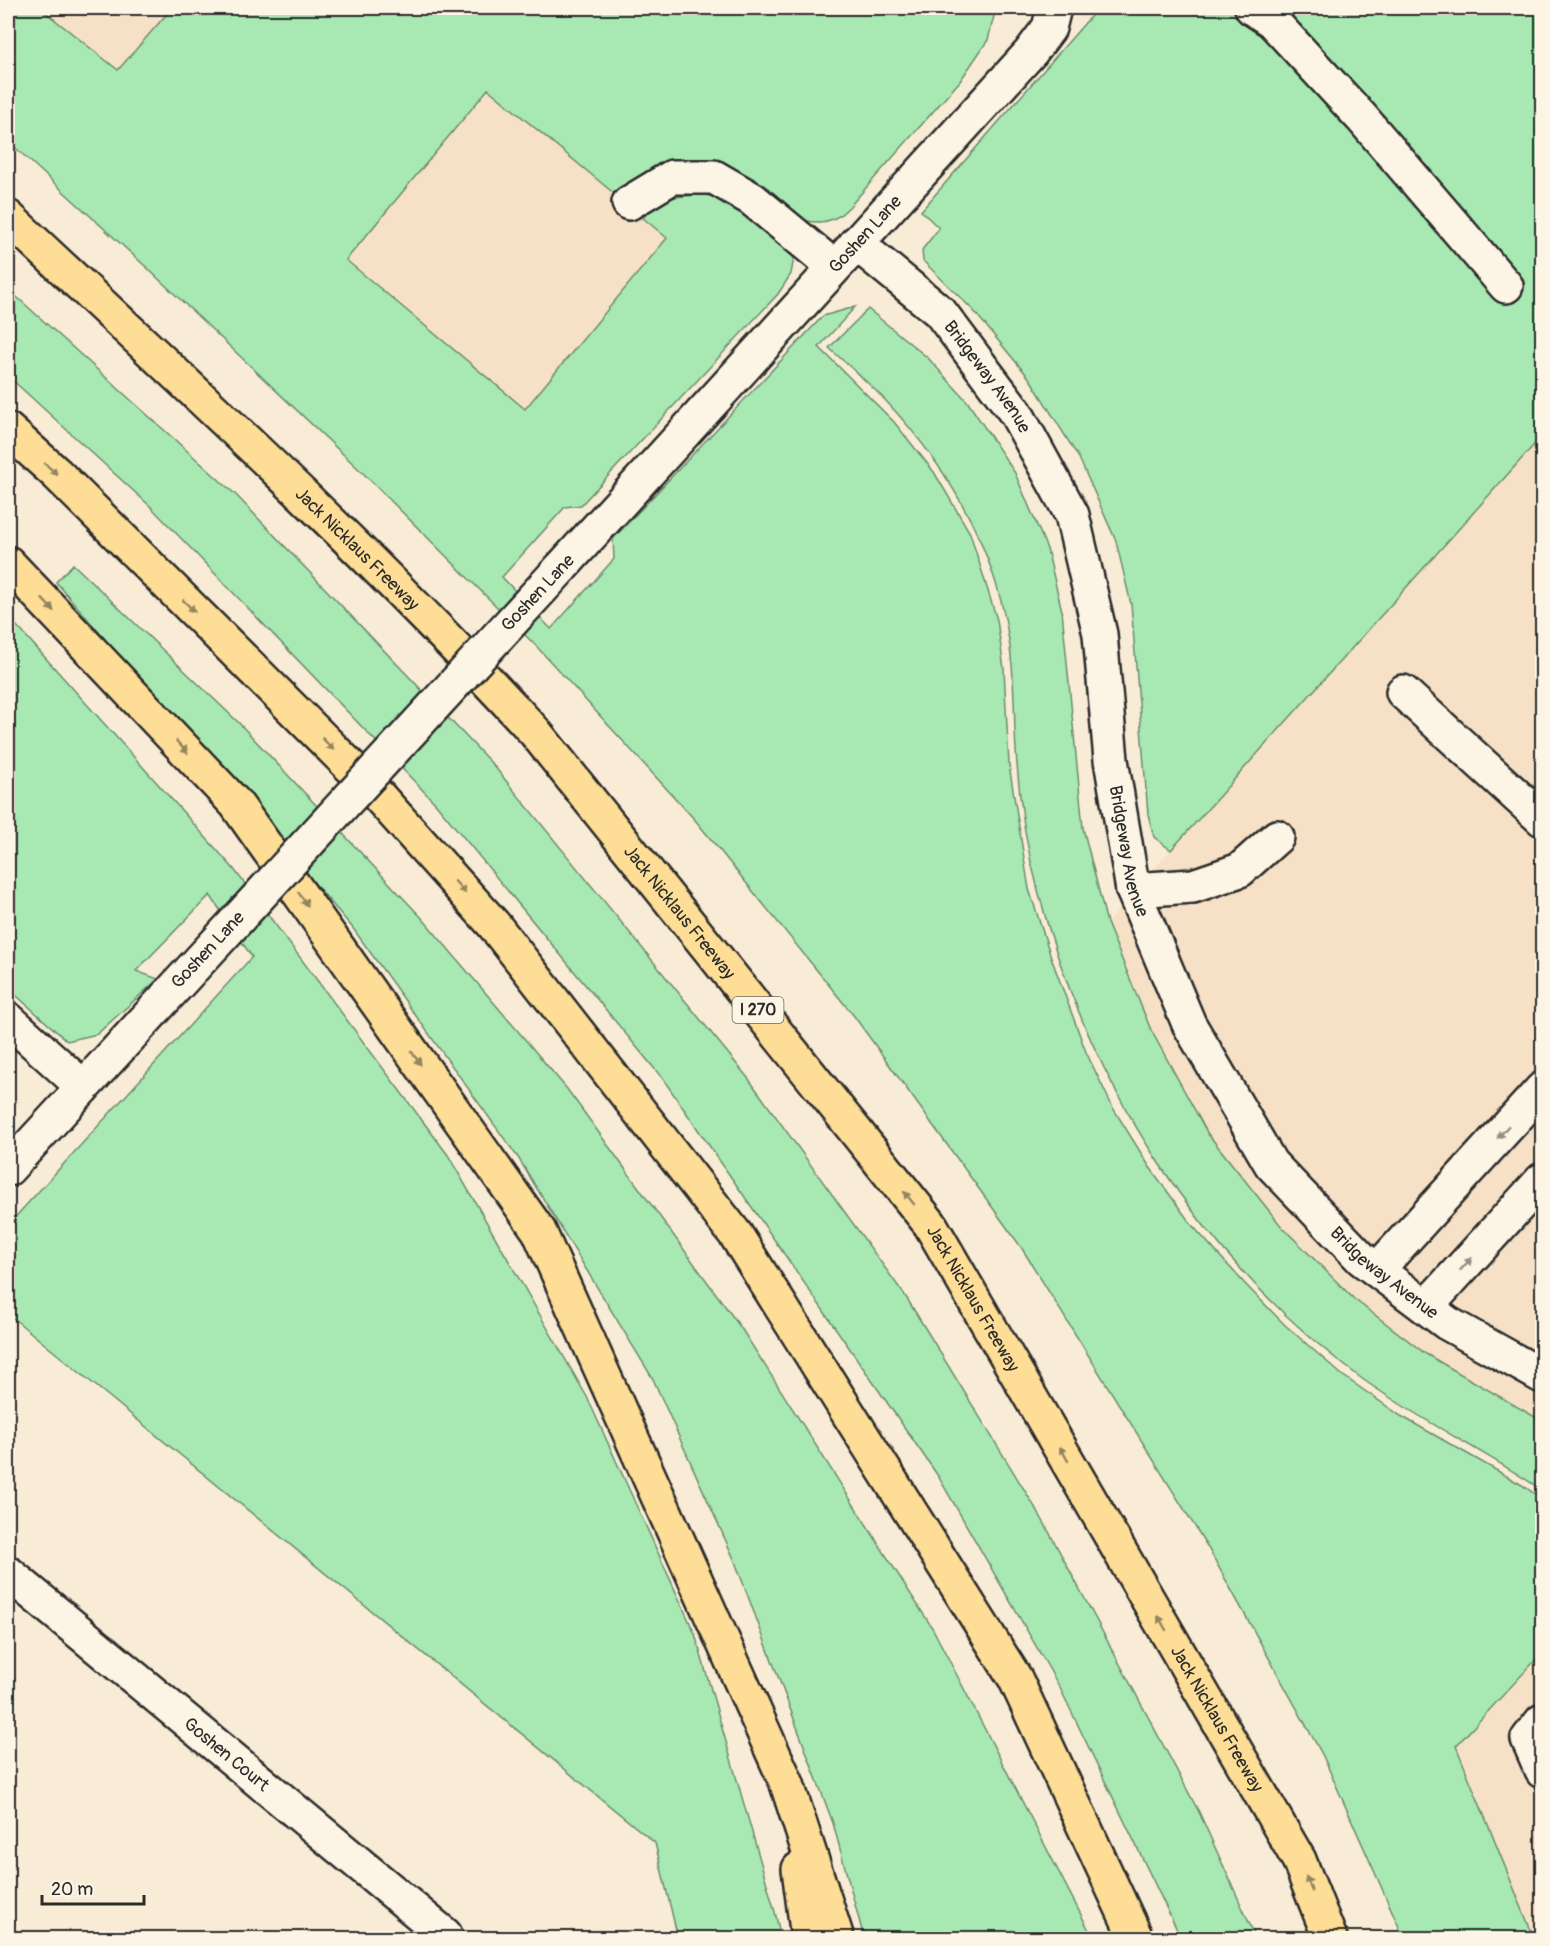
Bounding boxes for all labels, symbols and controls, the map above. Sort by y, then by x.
street label: Goshen Lane [824,190,907,278]
street label: Bridgeway Avenue [939,316,1036,437]
one-way arrow [43,462,58,475]
street label: Jack Nicklaus Freeway [290,483,425,616]
street label: Goshen Lane [496,549,580,637]
one-way arrow [40,598,54,612]
one-way arrow [182,599,196,613]
one-way arrow [320,736,334,750]
one-way arrow [174,740,188,754]
street label: Bridgeway Avenue [1104,784,1154,920]
street label: Jack Nicklaus Freeway [619,840,741,984]
one-way arrow [453,879,466,894]
one-way arrow [297,891,309,907]
street label: Goshen Lane [166,906,250,994]
road number: I 270 [732,997,783,1023]
one-way arrow [410,1050,422,1066]
one-way arrow [1497,1124,1510,1139]
one-way arrow [904,1190,916,1205]
street label: Jack Nicklaus Freeway [922,1221,1025,1376]
street label: Bridgeway Avenue [1325,1221,1443,1324]
one-way arrow [1459,1257,1472,1272]
one-way arrow [1058,1446,1069,1462]
one-way arrow [1156,1615,1167,1631]
street label: Jack Nicklaus Freeway [1165,1641,1269,1797]
street label: Goshen Court [179,1712,275,1797]
scale bar [42,1868,144,1906]
one-way arrow [1304,1875,1313,1893]
text: 20 m [51,1878,93,1901]

